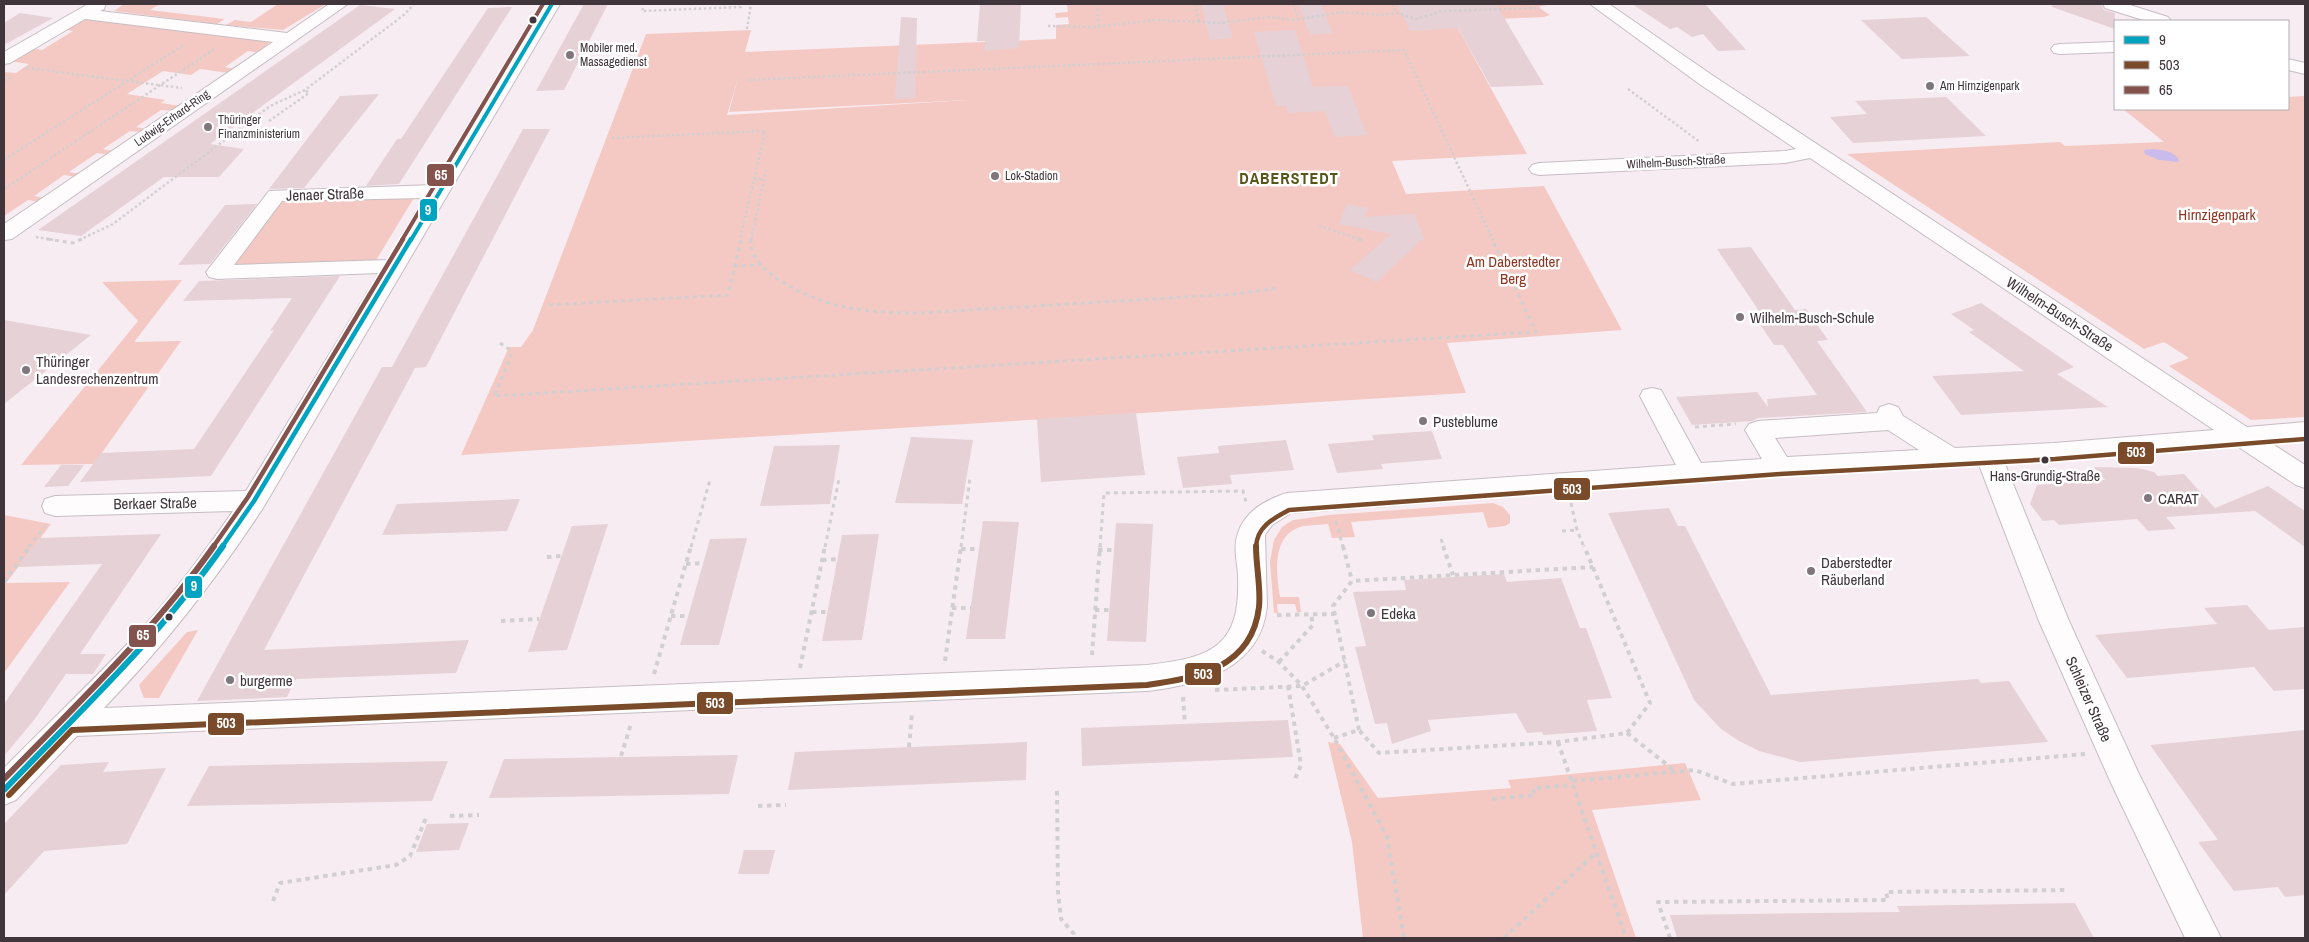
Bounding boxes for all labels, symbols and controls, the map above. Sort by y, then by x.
unlabelled marker [528,15,538,25]
legend [2114,20,2289,110]
text: 9 [2159,29,2166,50]
place label: Mobiler med. Massagedienst [580,40,647,70]
marker: Mobiler med. Massagedienst [564,49,576,61]
text: 503 [2159,54,2180,75]
place label: Am Hirnzigenpark [1939,78,2019,94]
text: 65 [2159,79,2173,100]
marker: Am Hirnzigenpark [1924,80,1936,92]
street label: Ludwig-Erhard-Ring [131,86,213,150]
place label: Thüringer Finanzministerium [218,112,300,142]
marker: Thüringer Finanzministerium [202,121,214,133]
street label: Wilhelm-Busch-Straße [1626,151,1726,173]
line badge: 65 [426,163,455,187]
text: 65 [435,166,448,184]
district label: DABERSTEDT [1239,167,1339,189]
place label: Lok-Stadion [1005,168,1058,184]
marker: Lok-Stadion [989,170,1001,182]
street label: Jenaer Straße [286,182,364,206]
line badge: 9 [419,198,438,222]
text: 9 [425,201,431,219]
park label: Hirnzigenpark [2178,204,2256,225]
park label: Am Daberstedter Berg [1466,251,1559,289]
street label: Wilhelm-Busch-Straße [2002,272,2118,357]
place label: Wilhelm-Busch-Schule [1750,307,1875,328]
marker: Wilhelm-Busch-Schule [1734,311,1746,323]
place label: Thüringer Landesrechenzentrum [36,351,158,389]
marker: Thüringer Landesrechenzentrum [20,364,32,376]
place label: Pusteblume [1433,411,1498,432]
marker: Pusteblume [1417,415,1429,427]
line badge: 503 [2117,441,2155,465]
text: 503 [2126,443,2146,461]
marker: Hans-Grundig-Straße [2040,455,2050,465]
place label: Hans-Grundig-Straße [1990,467,2100,485]
line badge: 503 [1553,477,1591,501]
text: 503 [1562,480,1582,498]
place label: CARAT [2158,488,2199,509]
street label: Berkaer Straße [113,492,197,514]
marker: CARAT [2142,492,2154,504]
place label: Daberstedter Räuberland [1821,552,1892,590]
marker: Daberstedter Räuberland [1805,565,1817,577]
line badge: 9 [184,575,203,599]
text: 9 [191,577,197,595]
place label: Edeka [1381,603,1416,624]
marker: Edeka [1365,607,1377,619]
unlabelled marker [164,612,174,622]
line badge: 65 [128,624,157,648]
text: 65 [137,626,150,644]
street label: Schleizer Straße [2061,653,2117,745]
line badge: 503 [1184,662,1222,686]
text: 503 [1193,665,1213,683]
place label: burgerme [240,670,293,691]
marker: burgerme [224,674,236,686]
line badge: 503 [696,691,734,715]
text: 503 [705,694,725,712]
line badge: 503 [207,712,245,736]
text: 503 [216,714,236,732]

